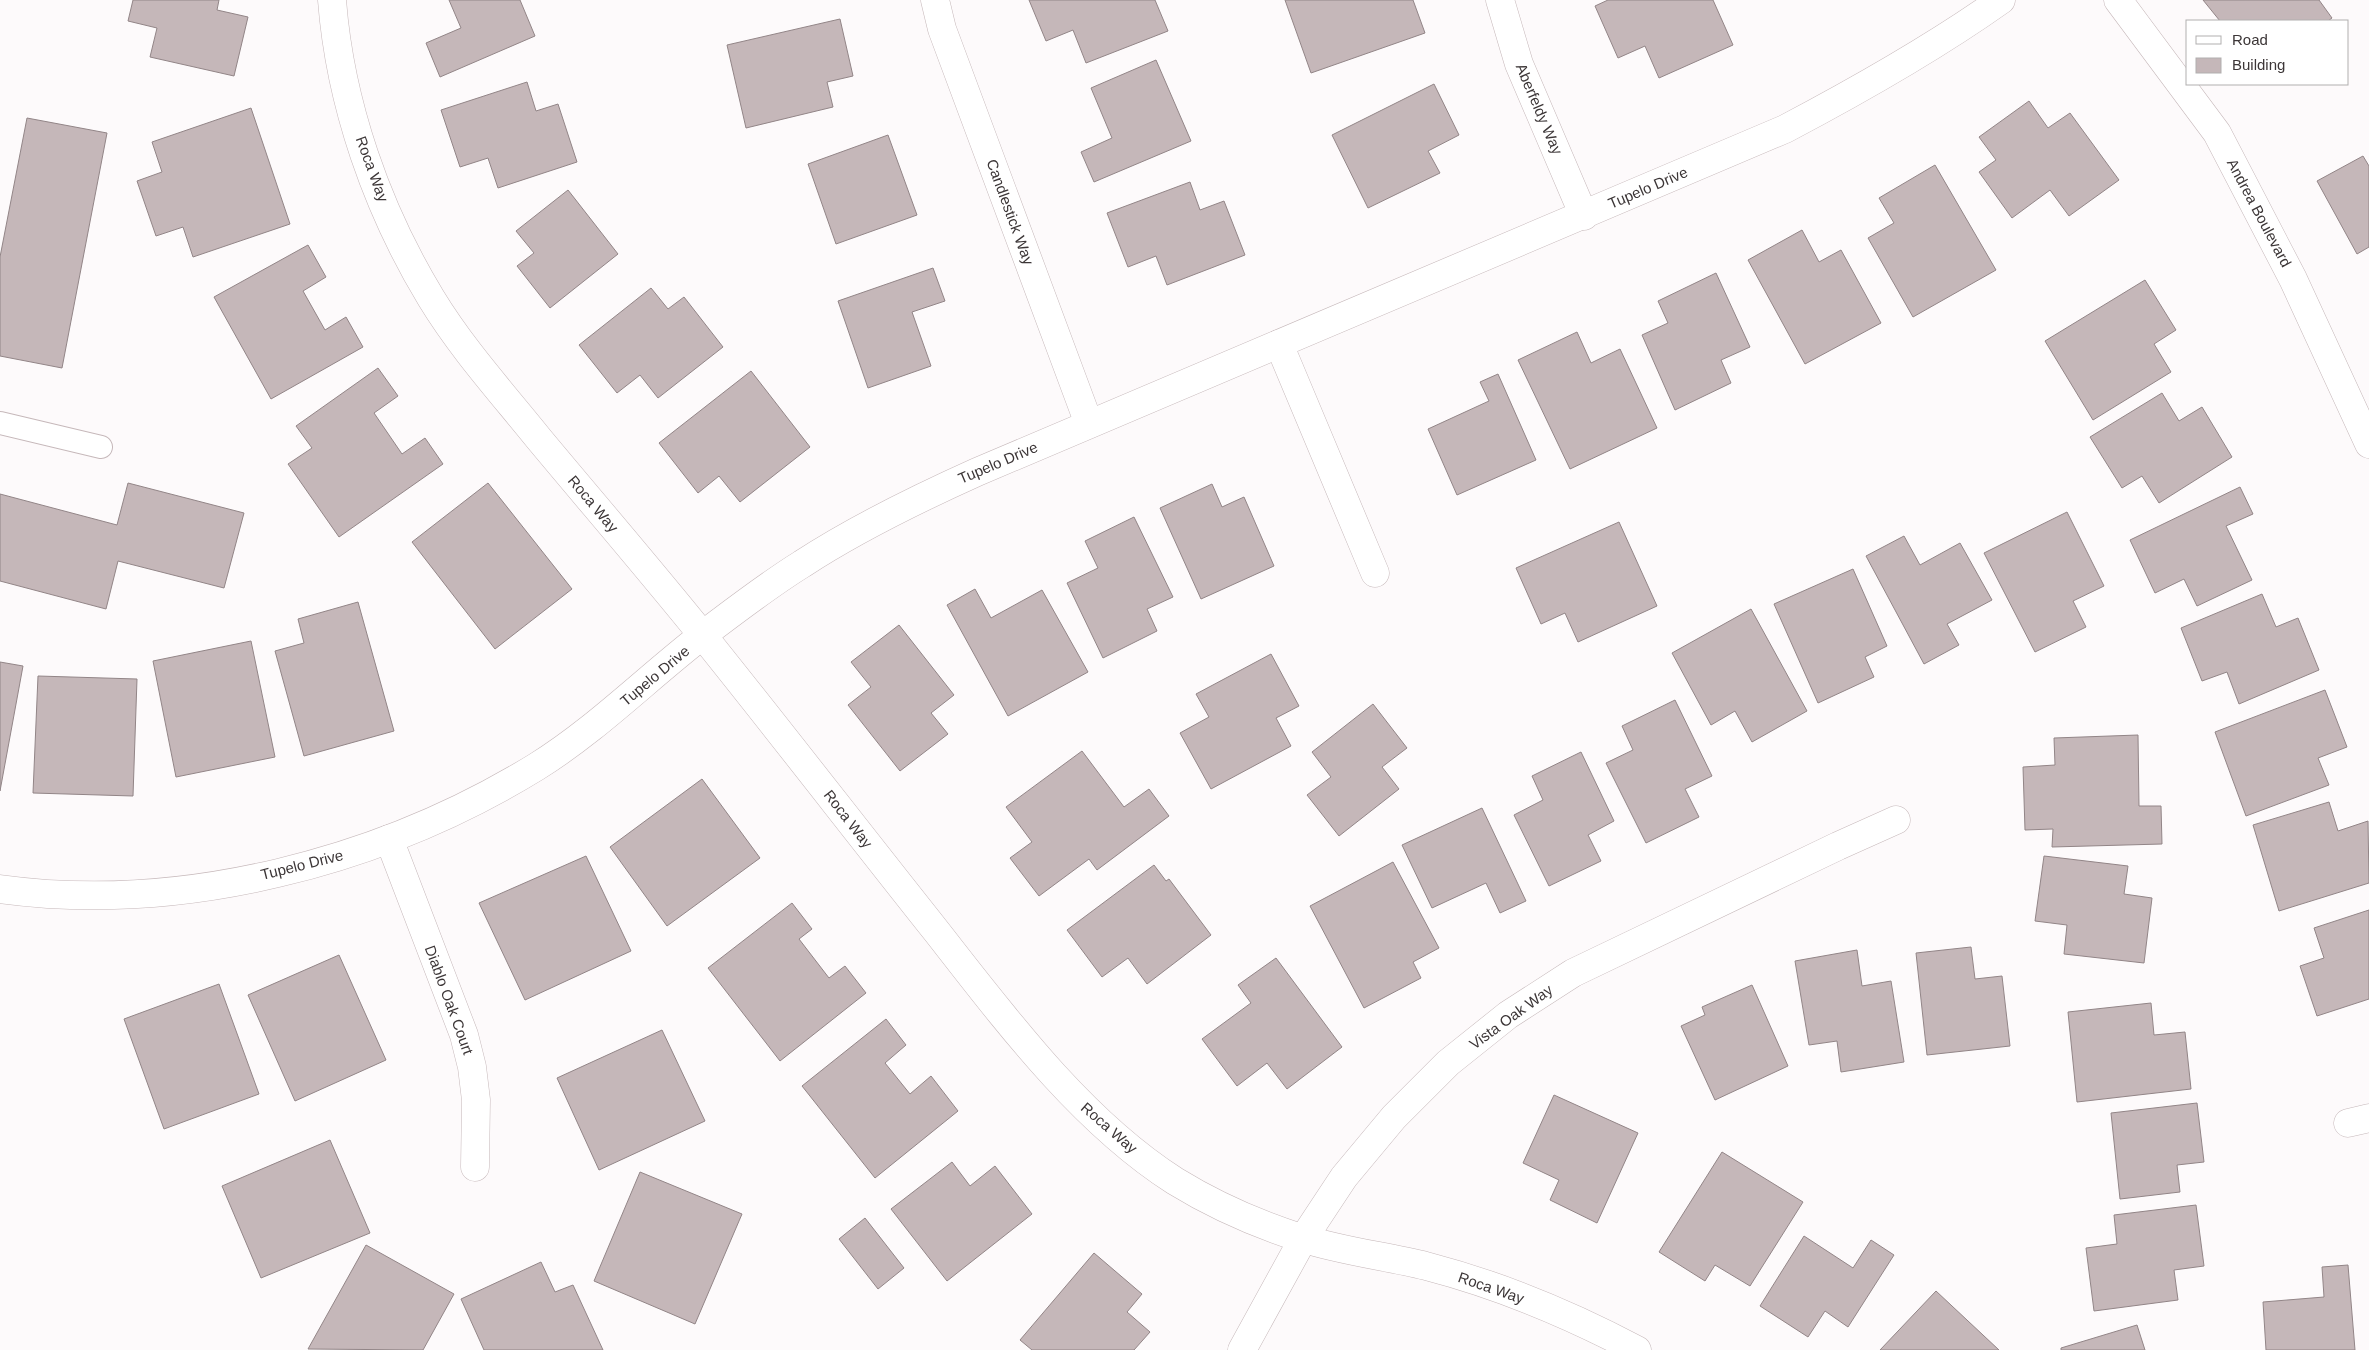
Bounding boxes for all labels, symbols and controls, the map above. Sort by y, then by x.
legend [2186,20,2349,85]
text: Road [2232,31,2268,48]
text: Building [2232,56,2285,73]
street label: Aberfeldy Way [1513,61,1566,157]
street label: Roca Way [353,134,392,204]
street label: Andrea Boulevard [2224,156,2295,270]
street label: Candlestick Way [983,157,1038,267]
street label: Tupelo Drive [1606,163,1690,212]
street label: Tupelo Drive [956,438,1040,487]
street label: Roca Way [565,472,622,536]
street label: Tupelo Drive [617,642,693,709]
street label: Roca Way [821,786,877,851]
street label: Tupelo Drive [259,846,345,883]
street label: Diablo Oak Court [422,943,477,1058]
street label: Vista Oak Way [1466,981,1556,1052]
street label: Roca Way [1078,1099,1141,1157]
street label: Roca Way [1456,1268,1527,1307]

